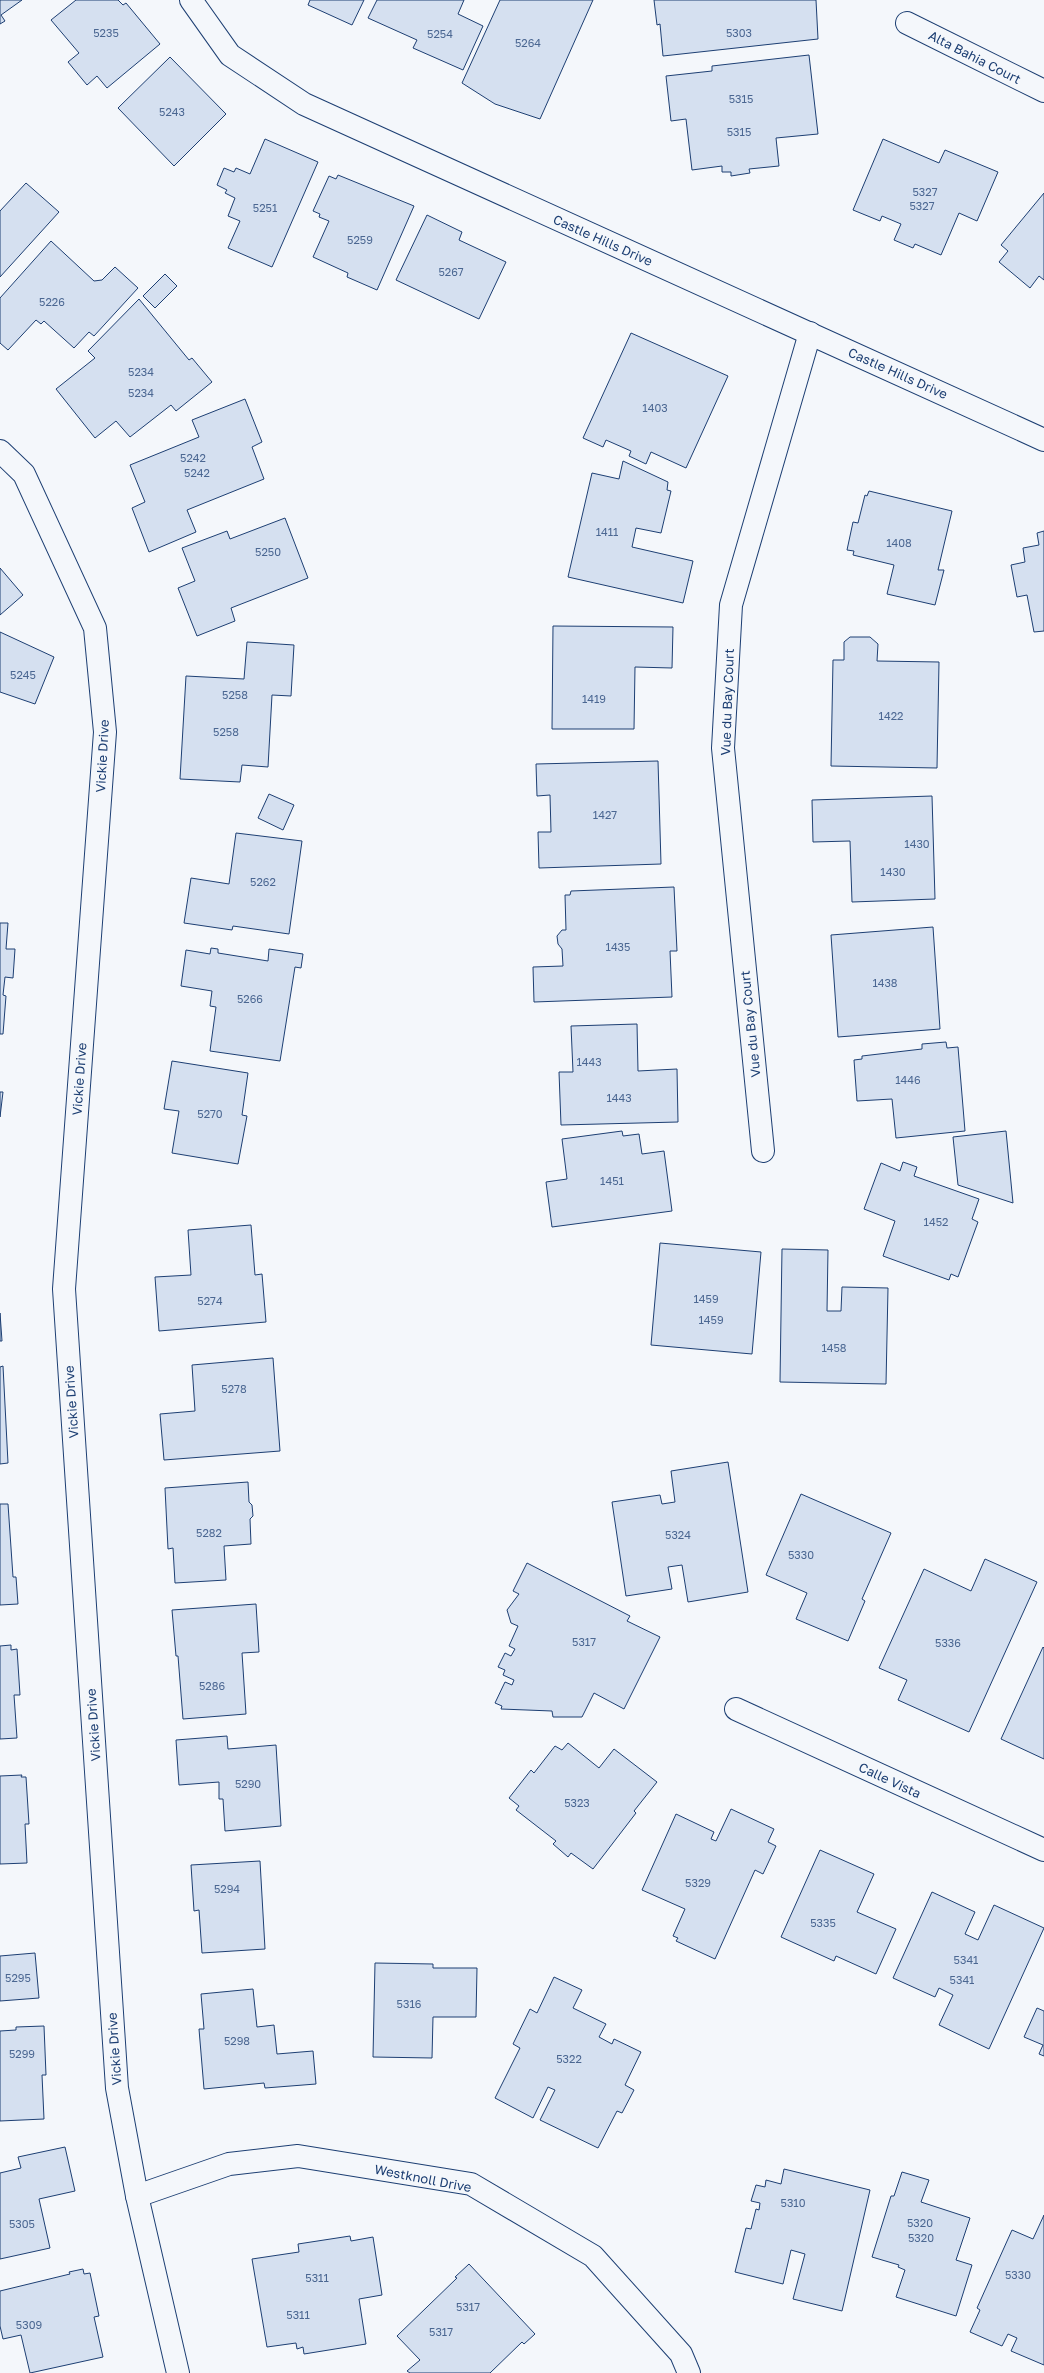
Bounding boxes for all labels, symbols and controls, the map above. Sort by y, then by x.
house number: 5235 [93,26,119,39]
house number: 5303 [726,26,752,39]
house number: 5254 [427,27,453,40]
street label: Alta Bahia Court [926,27,1024,87]
house number: 5264 [515,36,541,49]
house number: 5315 [729,92,753,105]
house number: 5243 [159,105,185,118]
house number: 5315 [727,125,751,138]
house number: 5327 [912,185,938,198]
house number: 5327 [909,199,935,212]
house number: 5251 [253,201,277,214]
street label: Castle Hills Drive [551,211,655,269]
house number: 5259 [347,233,373,246]
house number: 5267 [438,265,464,278]
house number: 5226 [39,295,65,308]
street label: Castle Hills Drive [846,344,950,402]
house number: 5234 [128,365,154,378]
house number: 5234 [128,386,154,399]
house number: 1403 [642,401,668,414]
house number: 5242 [180,451,206,464]
house number: 5242 [184,466,210,479]
house number: 1411 [596,525,618,538]
house number: 1408 [886,536,912,549]
house number: 5250 [255,545,281,558]
street label: Vue du Bay Court [717,648,737,756]
house number: 5245 [10,668,36,681]
house number: 5258 [222,688,248,701]
house number: 1419 [582,692,606,705]
house number: 1422 [879,709,903,722]
street label: Vickie Drive [92,719,112,793]
house number: 5258 [213,725,239,738]
house number: 1427 [593,808,617,821]
house number: 1430 [904,837,930,850]
house number: 1430 [880,865,906,878]
house number: 5262 [250,875,276,888]
house number: 1435 [606,940,630,953]
street label: Vue du Bay Court [736,970,764,1078]
house number: 1438 [872,976,898,989]
house number: 5266 [237,992,263,1005]
street label: Vickie Drive [68,1042,90,1116]
house number: 1443 [576,1055,602,1068]
house number: 1446 [895,1073,921,1086]
house number: 1443 [606,1091,632,1104]
house number: 5270 [197,1107,223,1120]
house number: 1451 [600,1174,624,1187]
house number: 1452 [924,1215,948,1228]
house number: 1459 [693,1292,719,1305]
house number: 5274 [197,1294,223,1307]
house number: 1459 [698,1313,724,1326]
house number: 1458 [821,1341,847,1354]
street label: Vickie Drive [60,1365,82,1439]
house number: 5278 [221,1382,247,1395]
house number: 5282 [196,1526,222,1539]
house number: 5324 [665,1528,691,1541]
house number: 5330 [788,1548,814,1561]
house number: 5317 [572,1635,596,1648]
house number: 5336 [935,1636,961,1649]
house number: 5286 [199,1679,225,1692]
street label: Vickie Drive [82,1688,104,1762]
street label: Calle Vista [856,1759,924,1801]
house number: 5290 [235,1777,261,1790]
house number: 5323 [564,1796,590,1809]
house number: 5329 [685,1876,711,1889]
house number: 5294 [214,1882,240,1895]
house number: 5335 [810,1916,836,1929]
house number: 5341 [954,1953,978,1966]
house number: 5295 [5,1971,31,1984]
house number: 5341 [950,1973,974,1986]
house number: 5316 [397,1997,422,2010]
street label: Vickie Drive [103,2012,125,2086]
house number: 5298 [224,2034,250,2047]
house number: 5299 [9,2047,35,2060]
house number: 5322 [556,2052,582,2065]
street label: Westknoll Drive [373,2161,473,2195]
house number: 5310 [781,2196,806,2209]
house number: 5320 [907,2216,933,2229]
house number: 5305 [9,2217,35,2230]
house number: 5320 [908,2231,934,2244]
house number: 5330 [1005,2268,1031,2281]
house number: 5311 [305,2271,329,2284]
house number: 5317 [456,2300,480,2313]
house number: 5311 [286,2308,310,2321]
house number: 5309 [16,2318,42,2331]
house number: 5317 [429,2325,453,2338]

